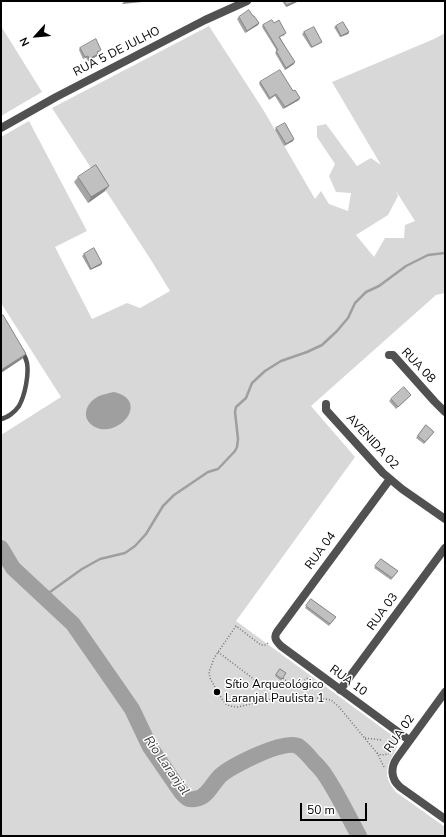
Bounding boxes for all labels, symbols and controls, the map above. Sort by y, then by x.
north arrow [16,16,56,56]
street label: RUA 5 DE JULHO [71,24,163,80]
text: N [16,35,33,49]
street label: RUA 08 [398,346,438,386]
street label: AVENIDA 02 [343,411,401,473]
street label: RUA 04 [303,529,339,573]
street label: RUA 03 [365,590,401,634]
street label: RUA 10 [326,663,370,699]
place label: Sítio Arqueológico Laranjal Paulista 1 [225,678,324,706]
marker: Sítio Arqueológico Laranjal Paulista 1 [212,687,222,697]
street label: RUA 02 [382,712,418,756]
water label: Rio Laranjal [140,733,192,799]
scale bar [302,795,369,821]
text: 50 m [307,802,335,818]

